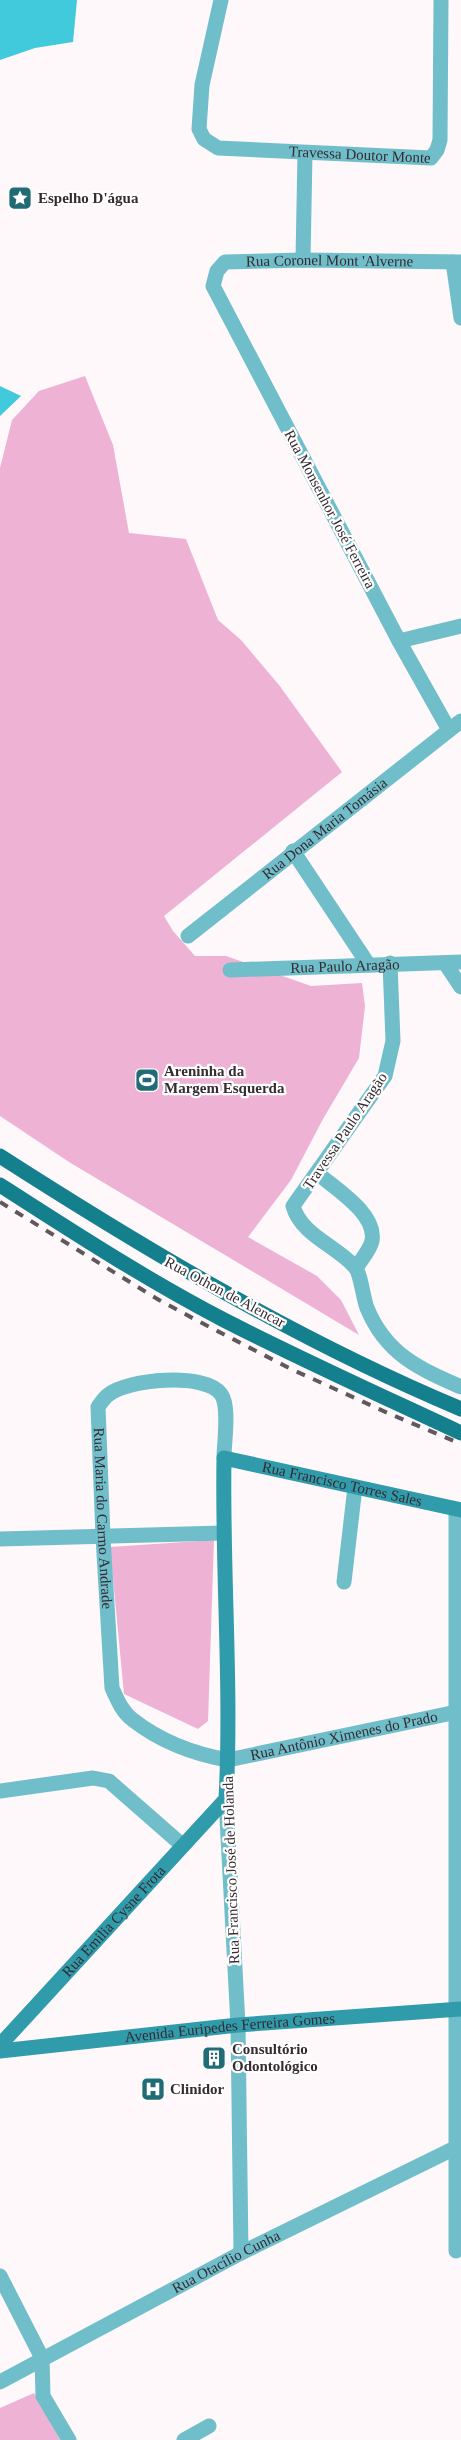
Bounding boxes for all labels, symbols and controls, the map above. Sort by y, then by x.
street label: Travessa Doutor Monte [288,143,431,166]
place icon: Espelho D'água [7,185,33,211]
place label: Espelho D'água [38,190,139,206]
street label: Rua Coronel Mont 'Alverne [246,252,414,269]
street label: Rua Monsenhor José Ferreira [281,427,379,591]
street label: Rua Dona Maria Tomásia [259,774,390,882]
street label: Rua Paulo Aragão [290,956,400,976]
place label: Areninha da Margem Esquerda [164,1063,285,1096]
sports icon: Areninha da Margem Esquerda [134,1067,160,1093]
street label: Travessa Paulo Aragão [300,1069,390,1193]
street label: Rua Othon de Alencar [162,1254,288,1330]
street label: Rua Maria do Carmo Andrade [91,1427,115,1610]
street label: Rua Francisco Torres Sales [261,1459,424,1509]
street label: Rua Antônio Ximenes do Prado [249,1708,439,1763]
street label: Rua Francisco José de Holanda [220,1775,242,1964]
street label: Rua Emilia Cysne Frota [59,1862,169,1980]
street label: Avenida Euripedes Ferreira Gomes [124,2010,336,2045]
place label: Consultório Odontológico [232,2041,318,2074]
building icon: Consultório Odontológico [201,2045,227,2071]
hospital icon: Clinidor [140,2076,166,2102]
place label: Clinidor [170,2081,225,2097]
street label: Rua Otacílio Cunha [169,2227,283,2296]

